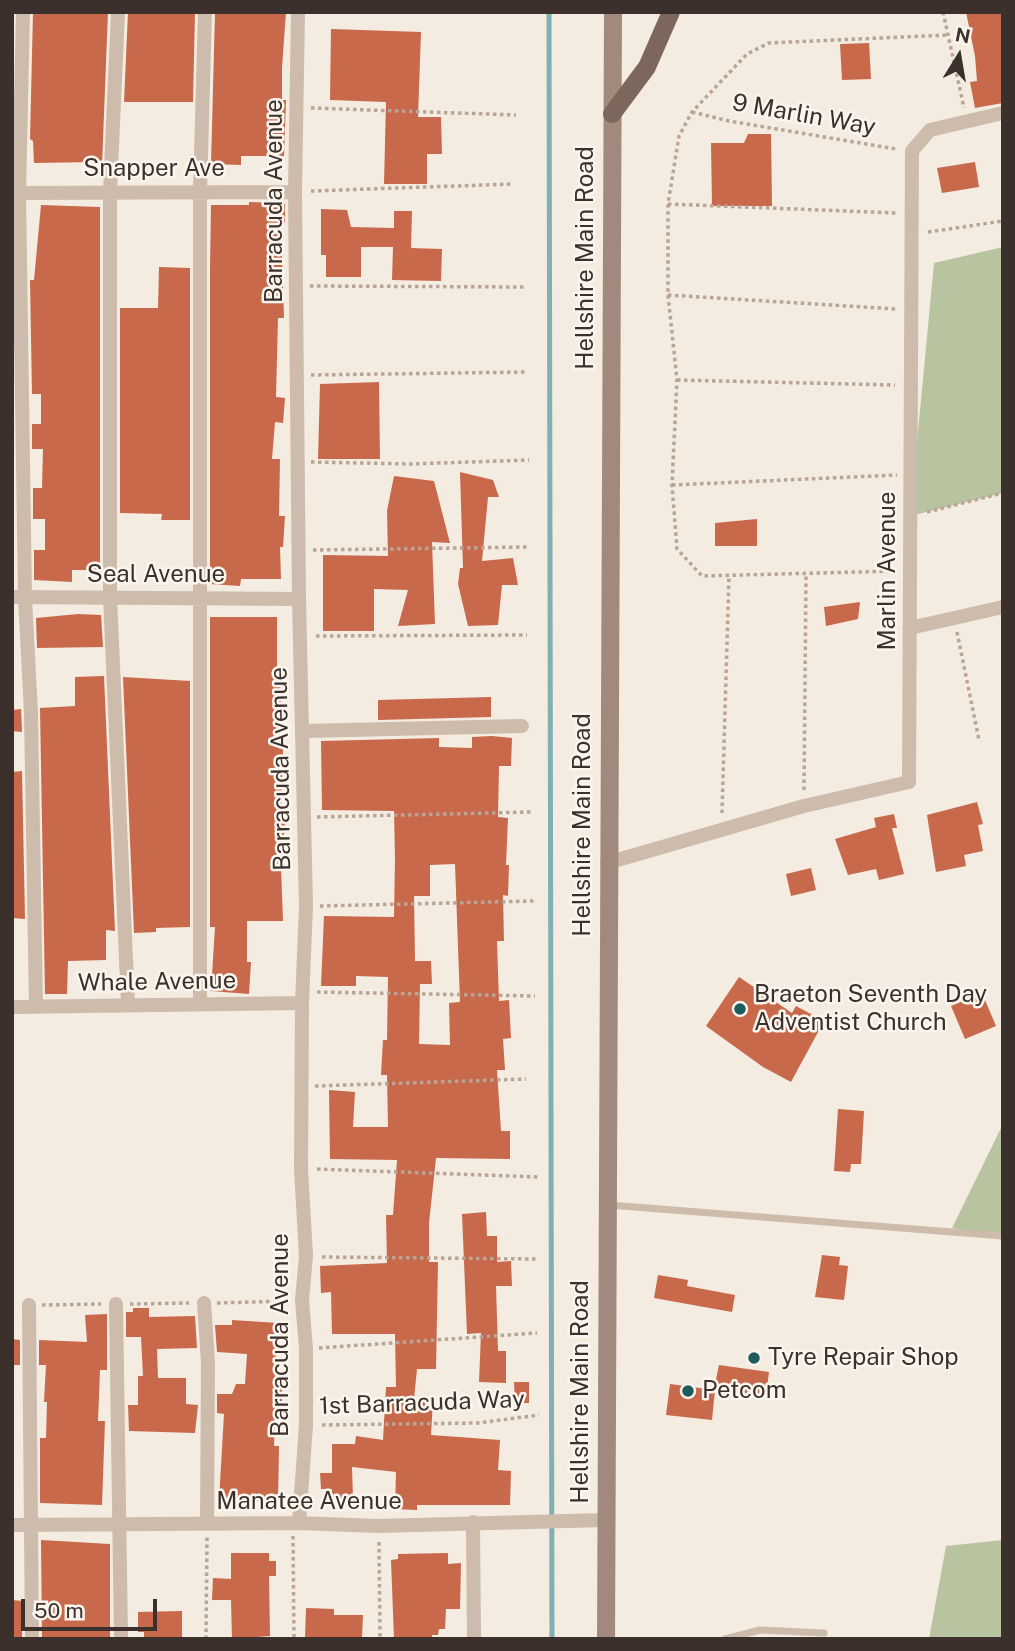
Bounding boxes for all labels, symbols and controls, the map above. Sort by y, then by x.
north arrow [924,21,994,91]
text: N [954,23,972,48]
street label: 9 Marlin Way [730,88,878,142]
street label: Barracuda Avenue [261,99,289,303]
street label: Hellshire Main Road [572,146,600,370]
street label: Snapper Ave [83,155,225,183]
street label: Marlin Avenue [874,491,902,651]
street label: Seal Avenue [87,561,225,589]
street label: Barracuda Avenue [265,667,297,871]
street label: Hellshire Main Road [569,713,597,937]
street label: Whale Avenue [78,966,236,998]
place label: Braeton Seventh Day Adventist Church [754,981,987,1037]
marker: Braeton Seventh Day Adventist Church [732,1001,748,1017]
street label: Barracuda Avenue [267,1233,295,1437]
street label: Hellshire Main Road [567,1280,595,1504]
place label: Tyre Repair Shop [768,1344,959,1372]
marker: Tyre Repair Shop [746,1350,762,1366]
place label: Petcom [702,1377,786,1405]
marker: Petcom [680,1383,696,1399]
street label: 1st Barracuda Way [319,1385,525,1421]
street label: Manatee Avenue [216,1488,402,1516]
scale bar [24,1584,161,1628]
text: 50 m [34,1598,84,1623]

